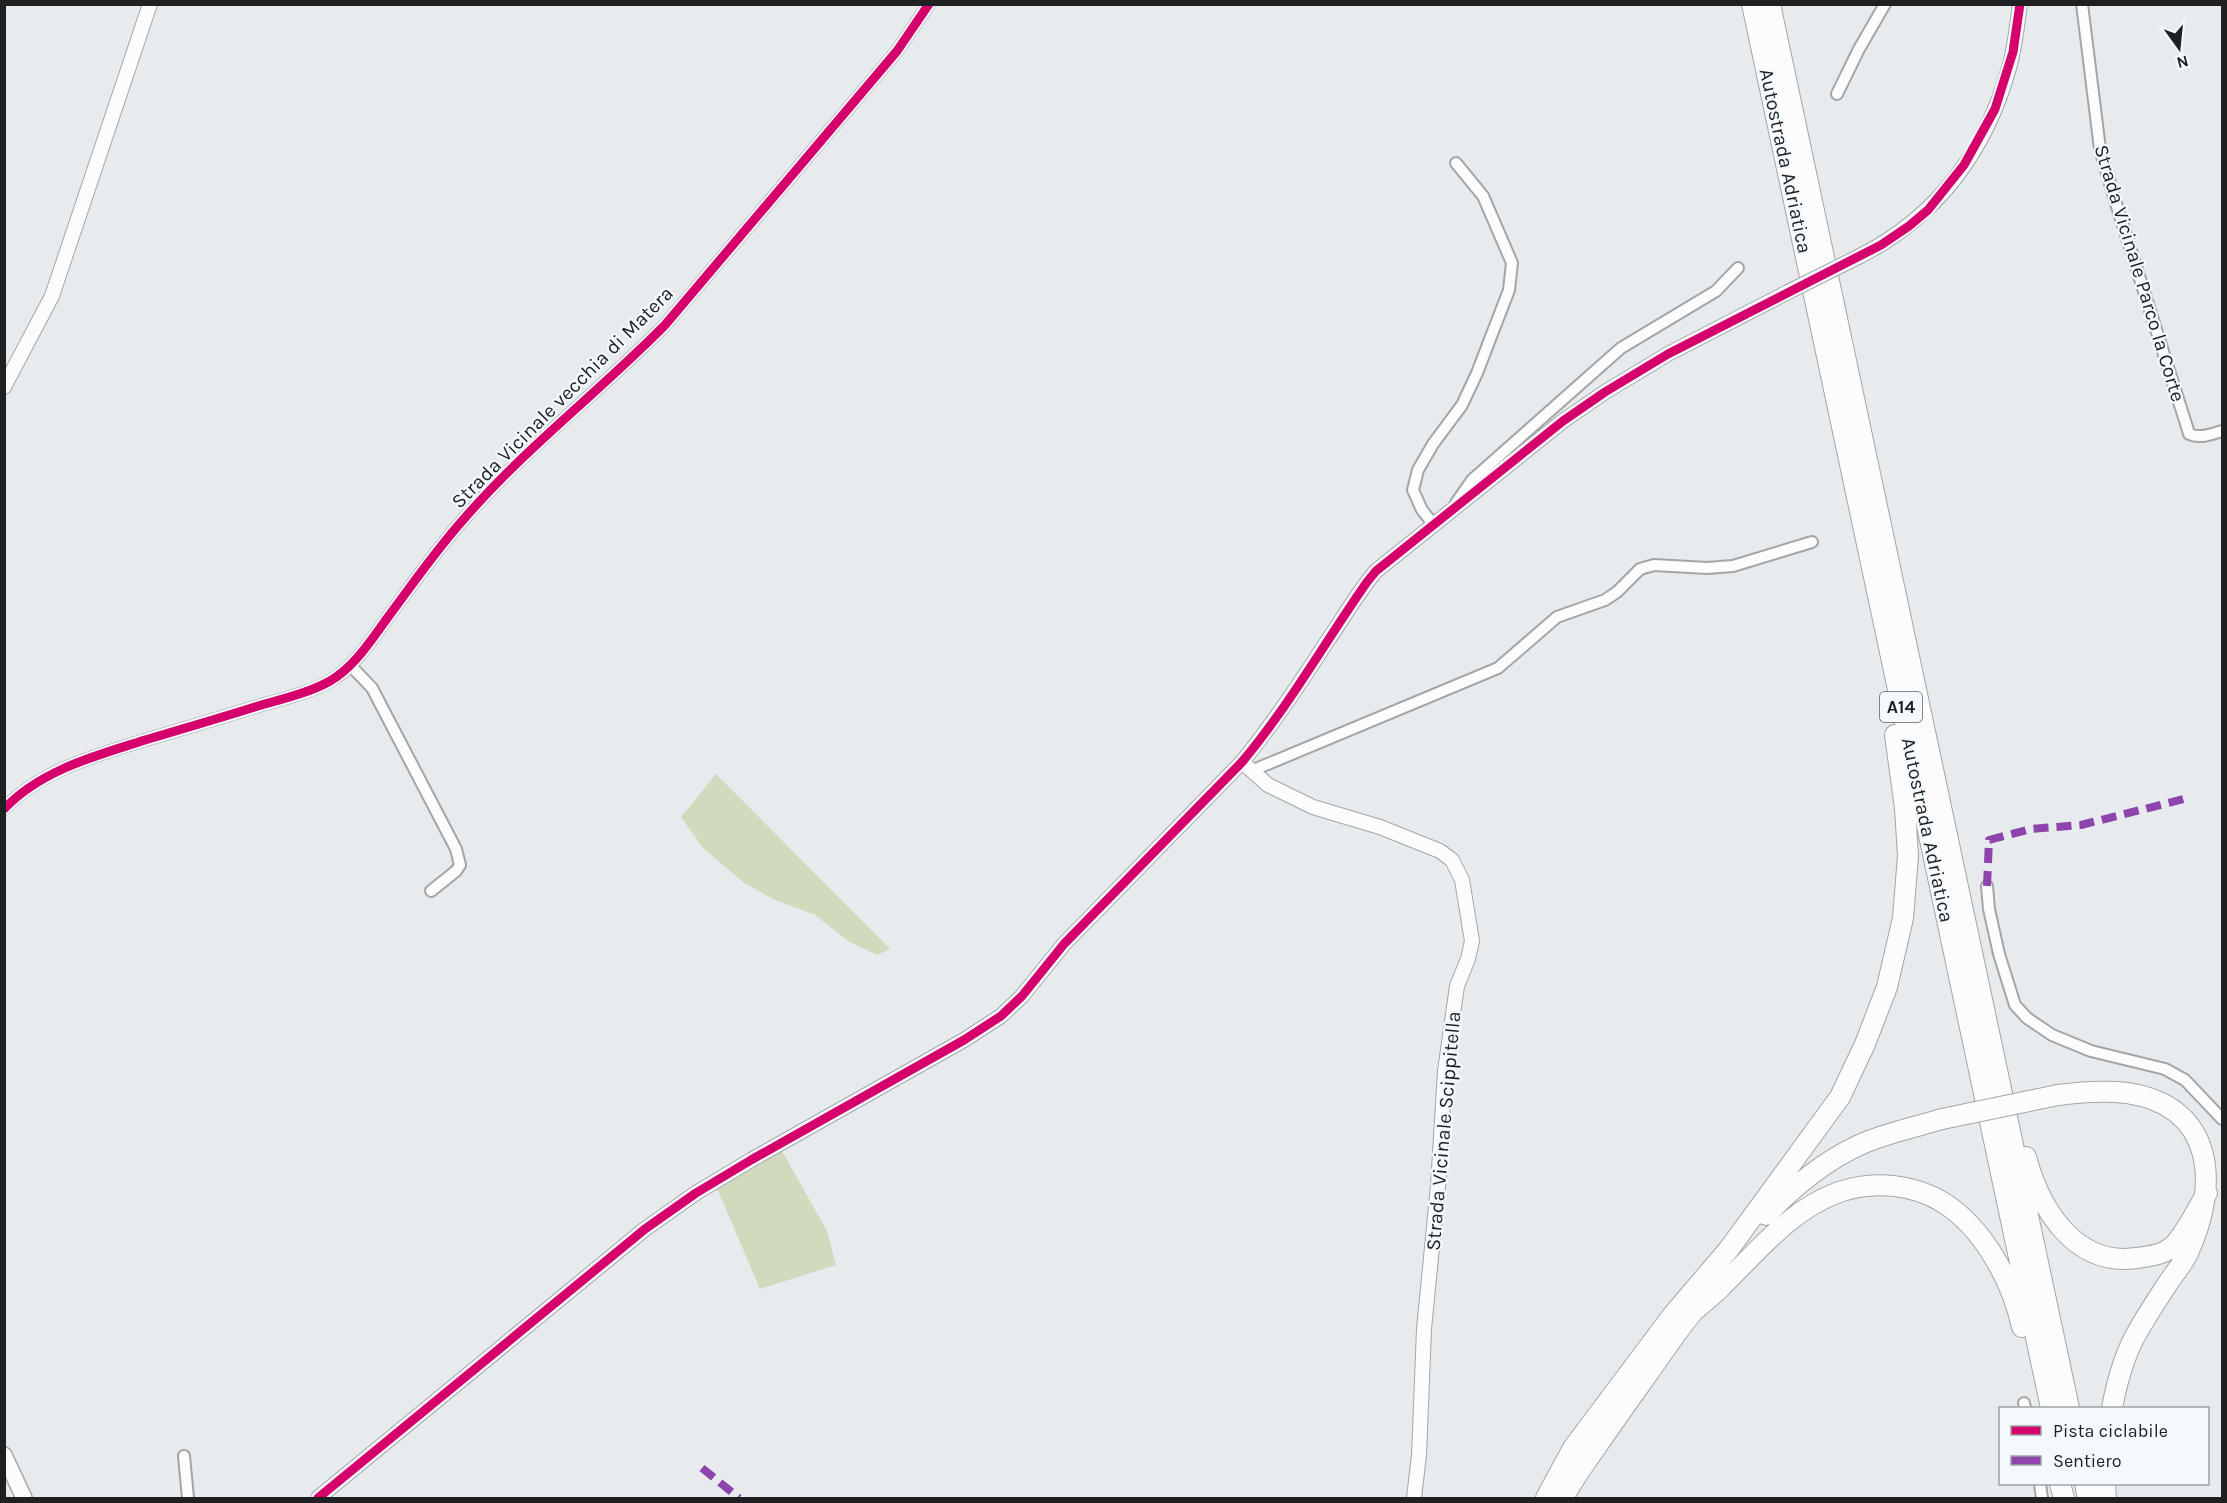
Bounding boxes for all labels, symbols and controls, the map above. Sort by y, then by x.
north arrow [2149,18,2209,78]
text: N [2175,51,2191,73]
street label: Autostrada Adriatica [1755,67,1816,256]
street label: Strada Vicinale Parco la Corte [2089,142,2190,404]
street label: Strada Vicinale vecchia di Matera [447,282,678,513]
road number: A14 [1880,692,1922,722]
street label: Autostrada Adriatica [1897,736,1958,925]
street label: Strada Vicinale Scippitella [1422,1010,1465,1252]
legend [1999,1407,2209,1485]
text: Pista ciclabile [2053,1420,2168,1442]
text: Sentiero [2053,1450,2122,1472]

